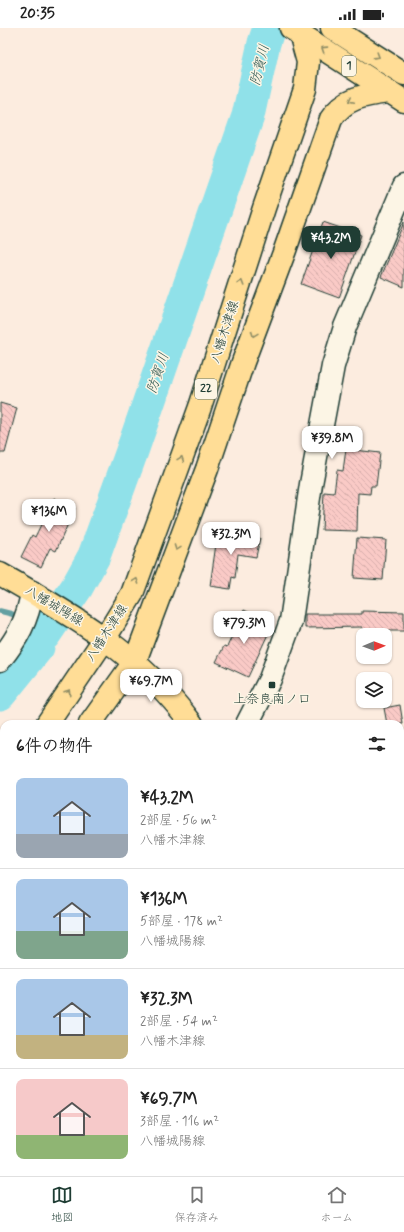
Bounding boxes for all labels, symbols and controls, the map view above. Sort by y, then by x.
text: 20:35 [20,4,55,24]
water label: 防賀川 [246,42,274,88]
one-way arrow [321,47,328,54]
one-way arrow [372,52,379,59]
road number: 1 [342,56,356,76]
one-way arrow [348,95,355,103]
pin: ¥43.2M [298,226,364,260]
text: ¥43.2M [310,230,352,247]
one-way arrow [236,280,245,287]
street label: 八幡木津線 [207,298,243,366]
one-way arrow [250,330,258,337]
water label: 防賀川 [143,350,173,396]
road number: 22 [195,379,217,399]
pin: ¥39.8M [299,426,365,460]
text: ¥39.8M [311,430,353,447]
one-way arrow [177,456,185,463]
pin: ¥136M [21,499,77,533]
text: ¥136M [31,503,67,520]
pin: ¥32.3M [198,522,264,556]
text: ¥32.3M [211,526,251,543]
one-way arrow [174,545,182,552]
one-way arrow [132,578,140,585]
street label: 八幡城陽線 [22,582,87,631]
street label: 八幡木津線 [82,600,132,665]
pin: ¥79.3M [211,611,277,645]
text: ¥79.3M [222,615,266,632]
north arrow [356,628,392,664]
map controls [356,628,392,708]
pin: ¥69.7M [118,669,184,703]
button: layers [356,672,392,708]
text: ¥69.7M [129,673,173,690]
marker: 上奈良南ノ口 [267,680,277,690]
one-way arrow [63,689,70,696]
place label: 上奈良南ノ口 [233,691,311,708]
icon: filters [366,733,388,755]
text: 6件の物件 [16,735,93,757]
text: ¥43.2M [140,787,194,809]
icon: home [48,794,96,842]
text: 2部屋 · 56 m² [140,812,217,829]
text: 八幡木津線 [140,832,205,849]
text: ¥136M [140,888,188,910]
icon: home [48,895,96,943]
text: 5部屋 · 178 m² [140,913,223,930]
text: 八幡城陽線 [140,933,205,950]
text: ¥32.3M [140,988,193,1010]
icon: home [48,995,96,1043]
text: 2部屋 · 54 m² [140,1013,218,1030]
text: 八幡木津線 [140,1033,205,1050]
text: ¥69.7M [140,1088,197,1110]
icon: home [48,1095,96,1143]
text: 3部屋 · 116 m² [140,1113,219,1130]
text: 八幡城陽線 [140,1133,205,1150]
tab: 地図 [51,1184,73,1225]
tab: 保存済み [175,1184,219,1225]
tab: ホーム [321,1184,353,1225]

